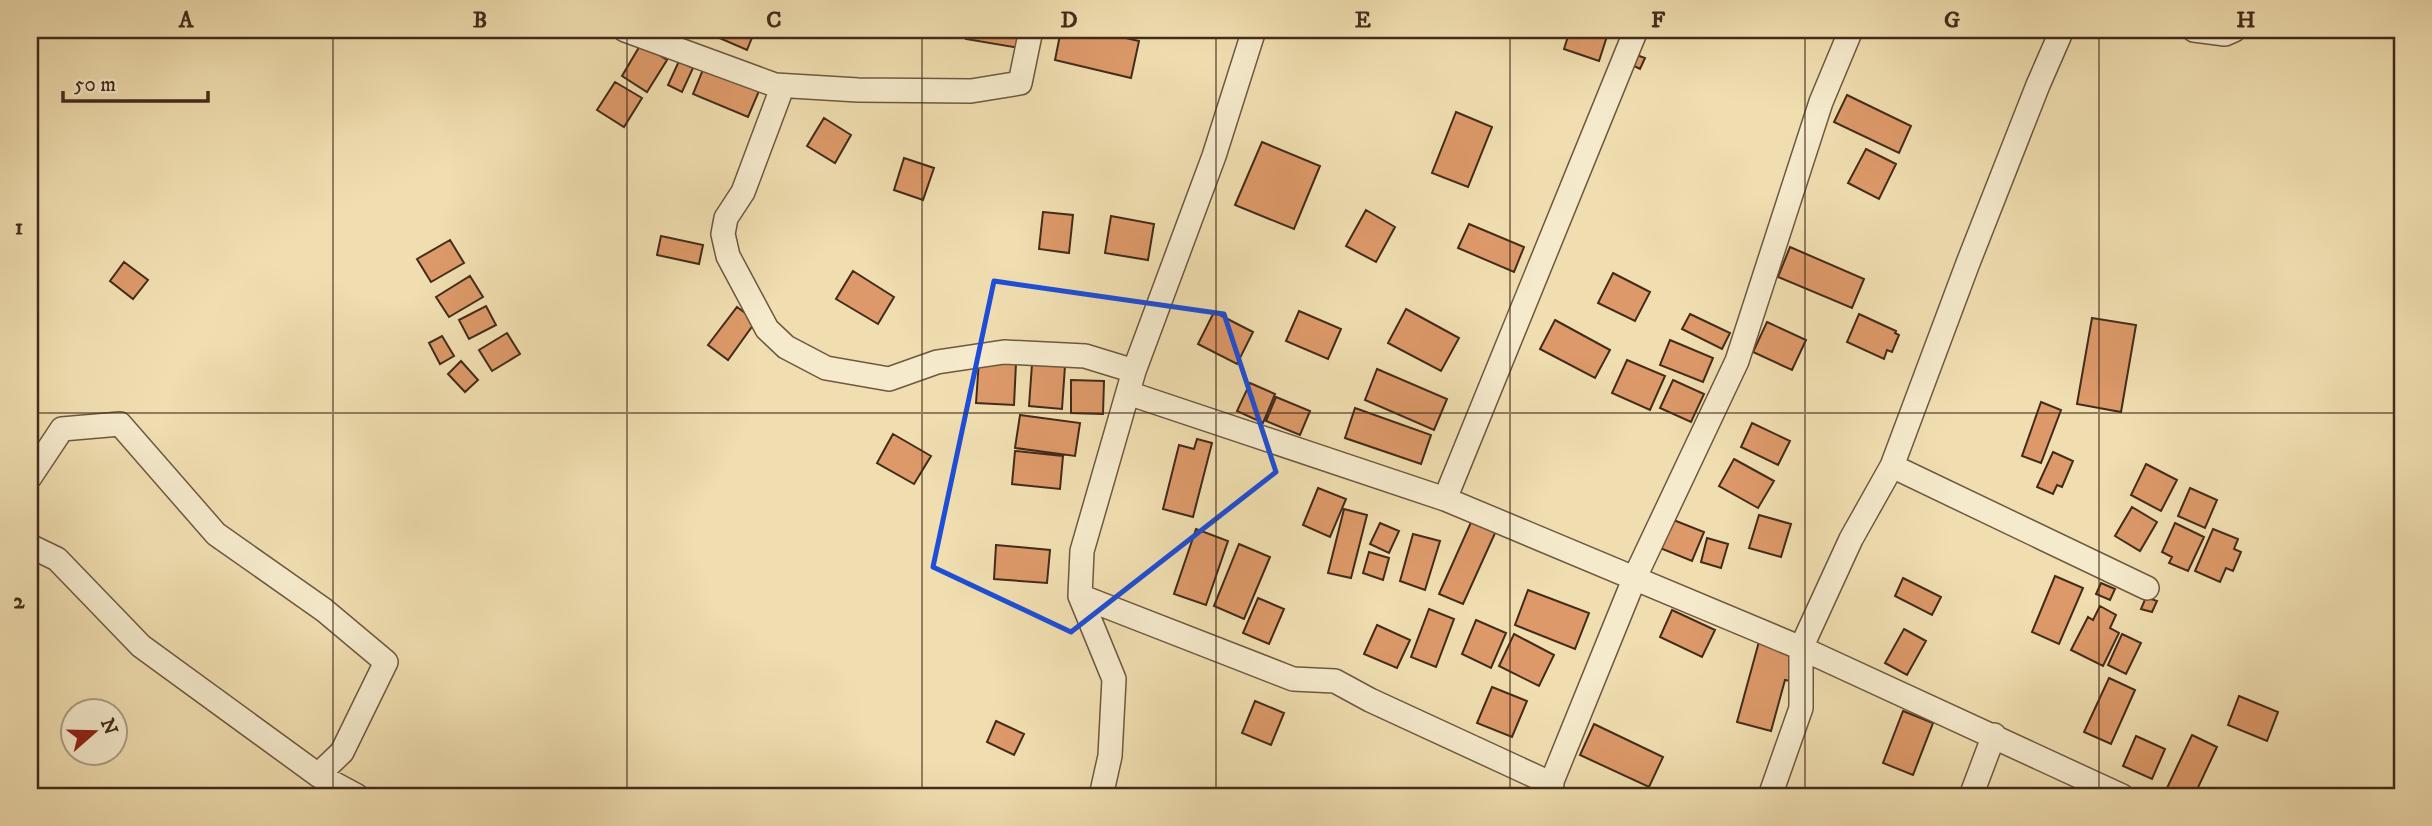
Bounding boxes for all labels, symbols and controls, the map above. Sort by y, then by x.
text: A [178,6,195,35]
text: B [473,6,487,35]
text: C [766,6,782,35]
text: D [1060,6,1078,35]
text: E [1355,6,1371,35]
text: F [1651,6,1666,35]
text: G [1944,6,1960,35]
text: H [2236,6,2256,35]
scale bar [63,60,208,104]
text: 50 m [74,72,116,98]
text: 1 [15,213,23,242]
text: 2 [13,587,25,616]
north arrow [60,696,130,766]
text: N [95,715,122,738]

